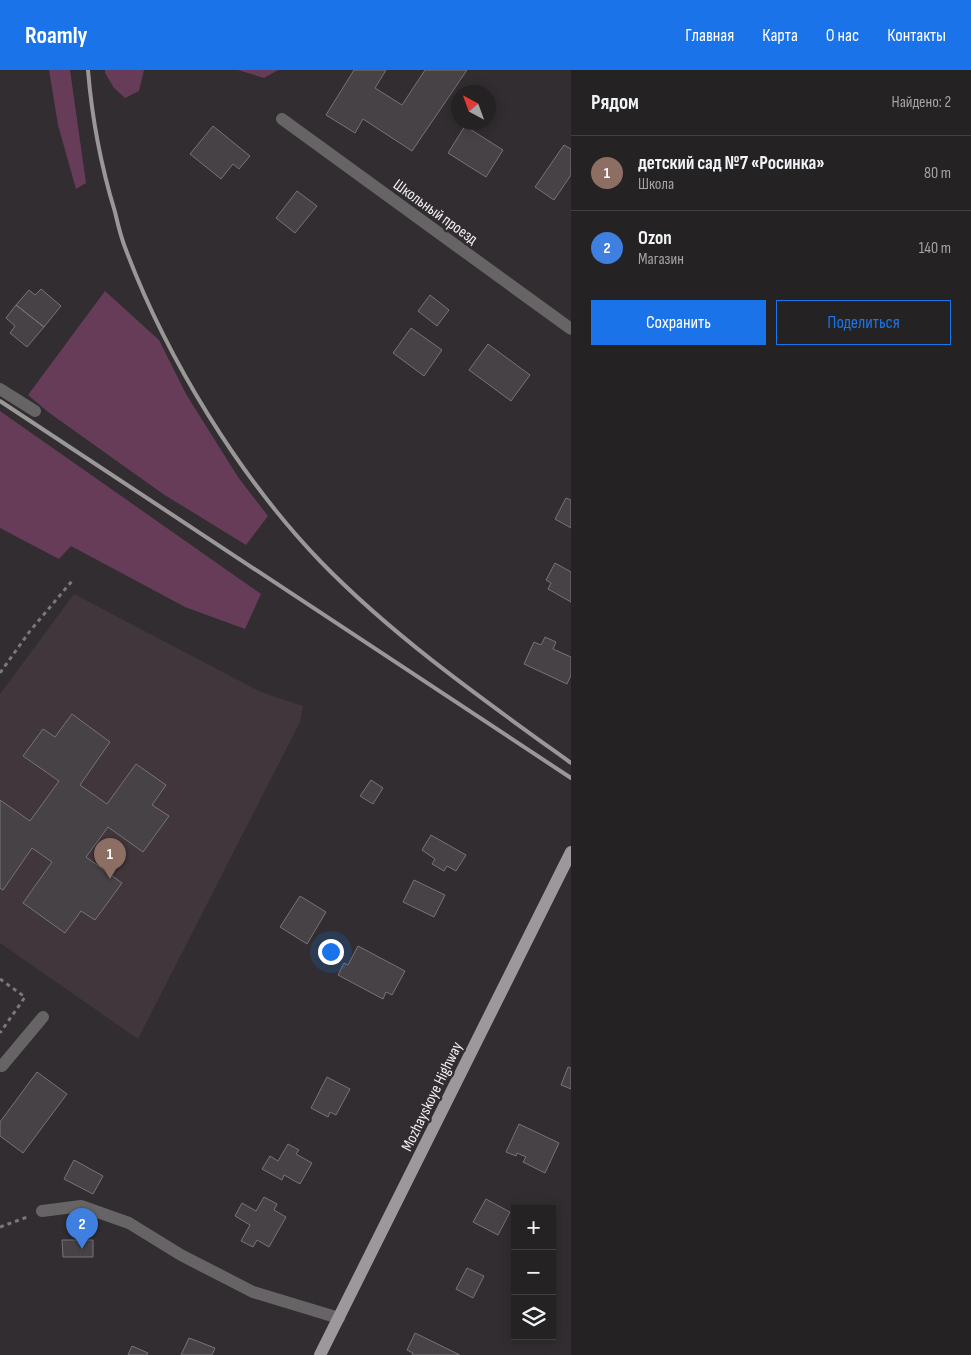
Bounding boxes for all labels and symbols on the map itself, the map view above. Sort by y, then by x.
north arrow [451,85,496,130]
street label: Школьный проезд [389,175,481,249]
pin: 1 [94,838,126,879]
your location [318,939,344,965]
street label: Mozhayskoye Highway [398,1039,467,1154]
pin: 2 [66,1208,98,1249]

